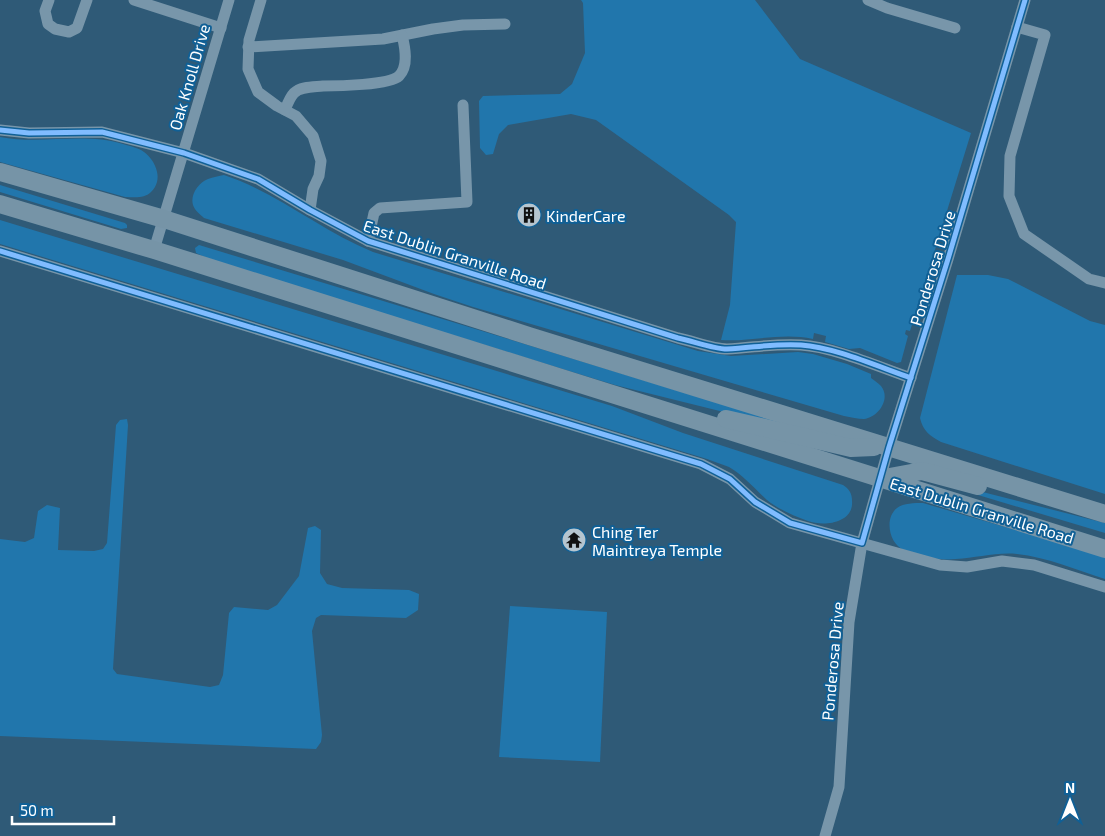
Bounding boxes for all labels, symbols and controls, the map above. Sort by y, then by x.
street label: Oak Knoll Drive [165,22,213,132]
building icon: KinderCare [516,202,542,228]
place label: KinderCare [546,206,626,225]
street label: Ponderosa Drive [905,208,959,328]
street label: East Dublin Granville Road [361,215,549,293]
street label: East Dublin Granville Road [888,473,1076,547]
place label: Ching Ter Maintreya Temple [592,522,722,559]
temple icon: Ching Ter Maintreya Temple [561,527,587,553]
street label: Ponderosa Drive [817,601,847,721]
north arrow [1045,776,1095,826]
text: N [1065,779,1075,796]
scale bar [12,794,115,826]
text: 50 m [20,801,54,819]

